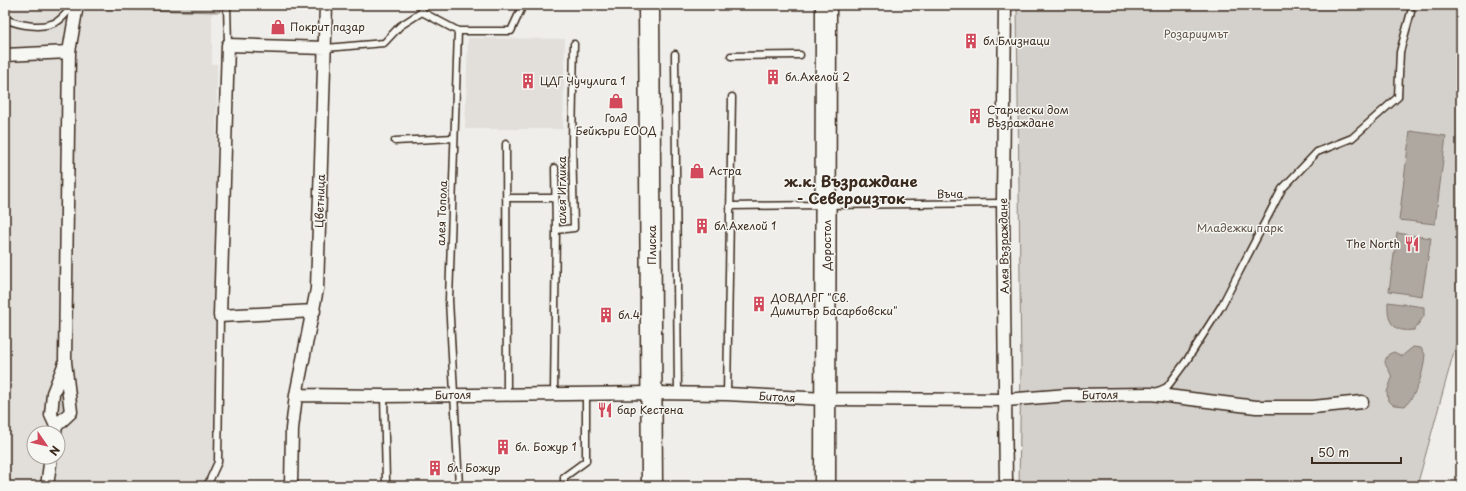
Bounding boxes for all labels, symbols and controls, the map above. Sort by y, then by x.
shop icon: Покрит пазар [269,18,287,36]
place label: Покрит пазар [290,18,365,35]
park label: Розариумът [1164,25,1229,42]
building icon: бл.Близнаци [962,32,980,50]
place label: бл.Близнаци [983,32,1050,49]
building icon: бл.Ахелой 2 [764,68,782,86]
place label: бл.Ахелой 2 [785,68,850,85]
building icon: ЦДГ Чучулига 1 [519,72,537,90]
place label: ЦДГ Чучулига 1 [540,72,626,89]
shop icon: Голд Бейкъри ЕООД [607,92,625,110]
place label: Старчески дом Възраждане [987,101,1069,131]
building icon: Старчески дом Възраждане [966,107,984,125]
place label: Голд Бейкъри ЕООД [575,109,657,139]
street label: алея Иглика [553,156,570,224]
shop icon: Астра [688,162,706,180]
place label: Астра [709,162,742,179]
district label: ж.к. Възраждане - Североизток [784,169,918,209]
street label: Цветница [310,174,329,228]
street label: алея Топола [432,180,451,246]
street label: Въча [936,185,964,202]
street label: Алея Възраждане [994,198,1013,294]
building icon: бл.Ахелой 1 [693,217,711,235]
place label: бл.Ахелой 1 [714,217,776,234]
street label: Доростол [818,219,835,271]
park label: Младежки парк [1197,219,1284,236]
street label: Плиска [643,225,660,265]
place label: The North [1346,235,1400,252]
restaurant icon: The North [1403,235,1421,253]
place label: ДОВДЛРГ "Св. Димитър Басарбовски" [770,289,897,319]
building icon: ДОВДЛРГ "Св. Димитър Басарбовски" [750,295,768,313]
building icon: бл.4 [597,306,615,324]
place label: бл.4 [618,306,640,323]
street label: Битоля [434,386,472,403]
street label: Битоля [1081,386,1119,403]
street label: Битоля [758,387,796,406]
restaurant icon: бар Кестена [596,401,614,419]
place label: бар Кестена [617,401,684,418]
north arrow [26,425,66,465]
building icon: бл. Божур 1 [494,438,512,456]
place label: бл. Божур 1 [515,438,577,455]
scale bar [1312,439,1401,465]
text: N [45,443,64,459]
text: 50 m [1318,443,1349,461]
building icon: бл. Божур [426,459,444,477]
place label: бл. Божур [447,459,501,476]

